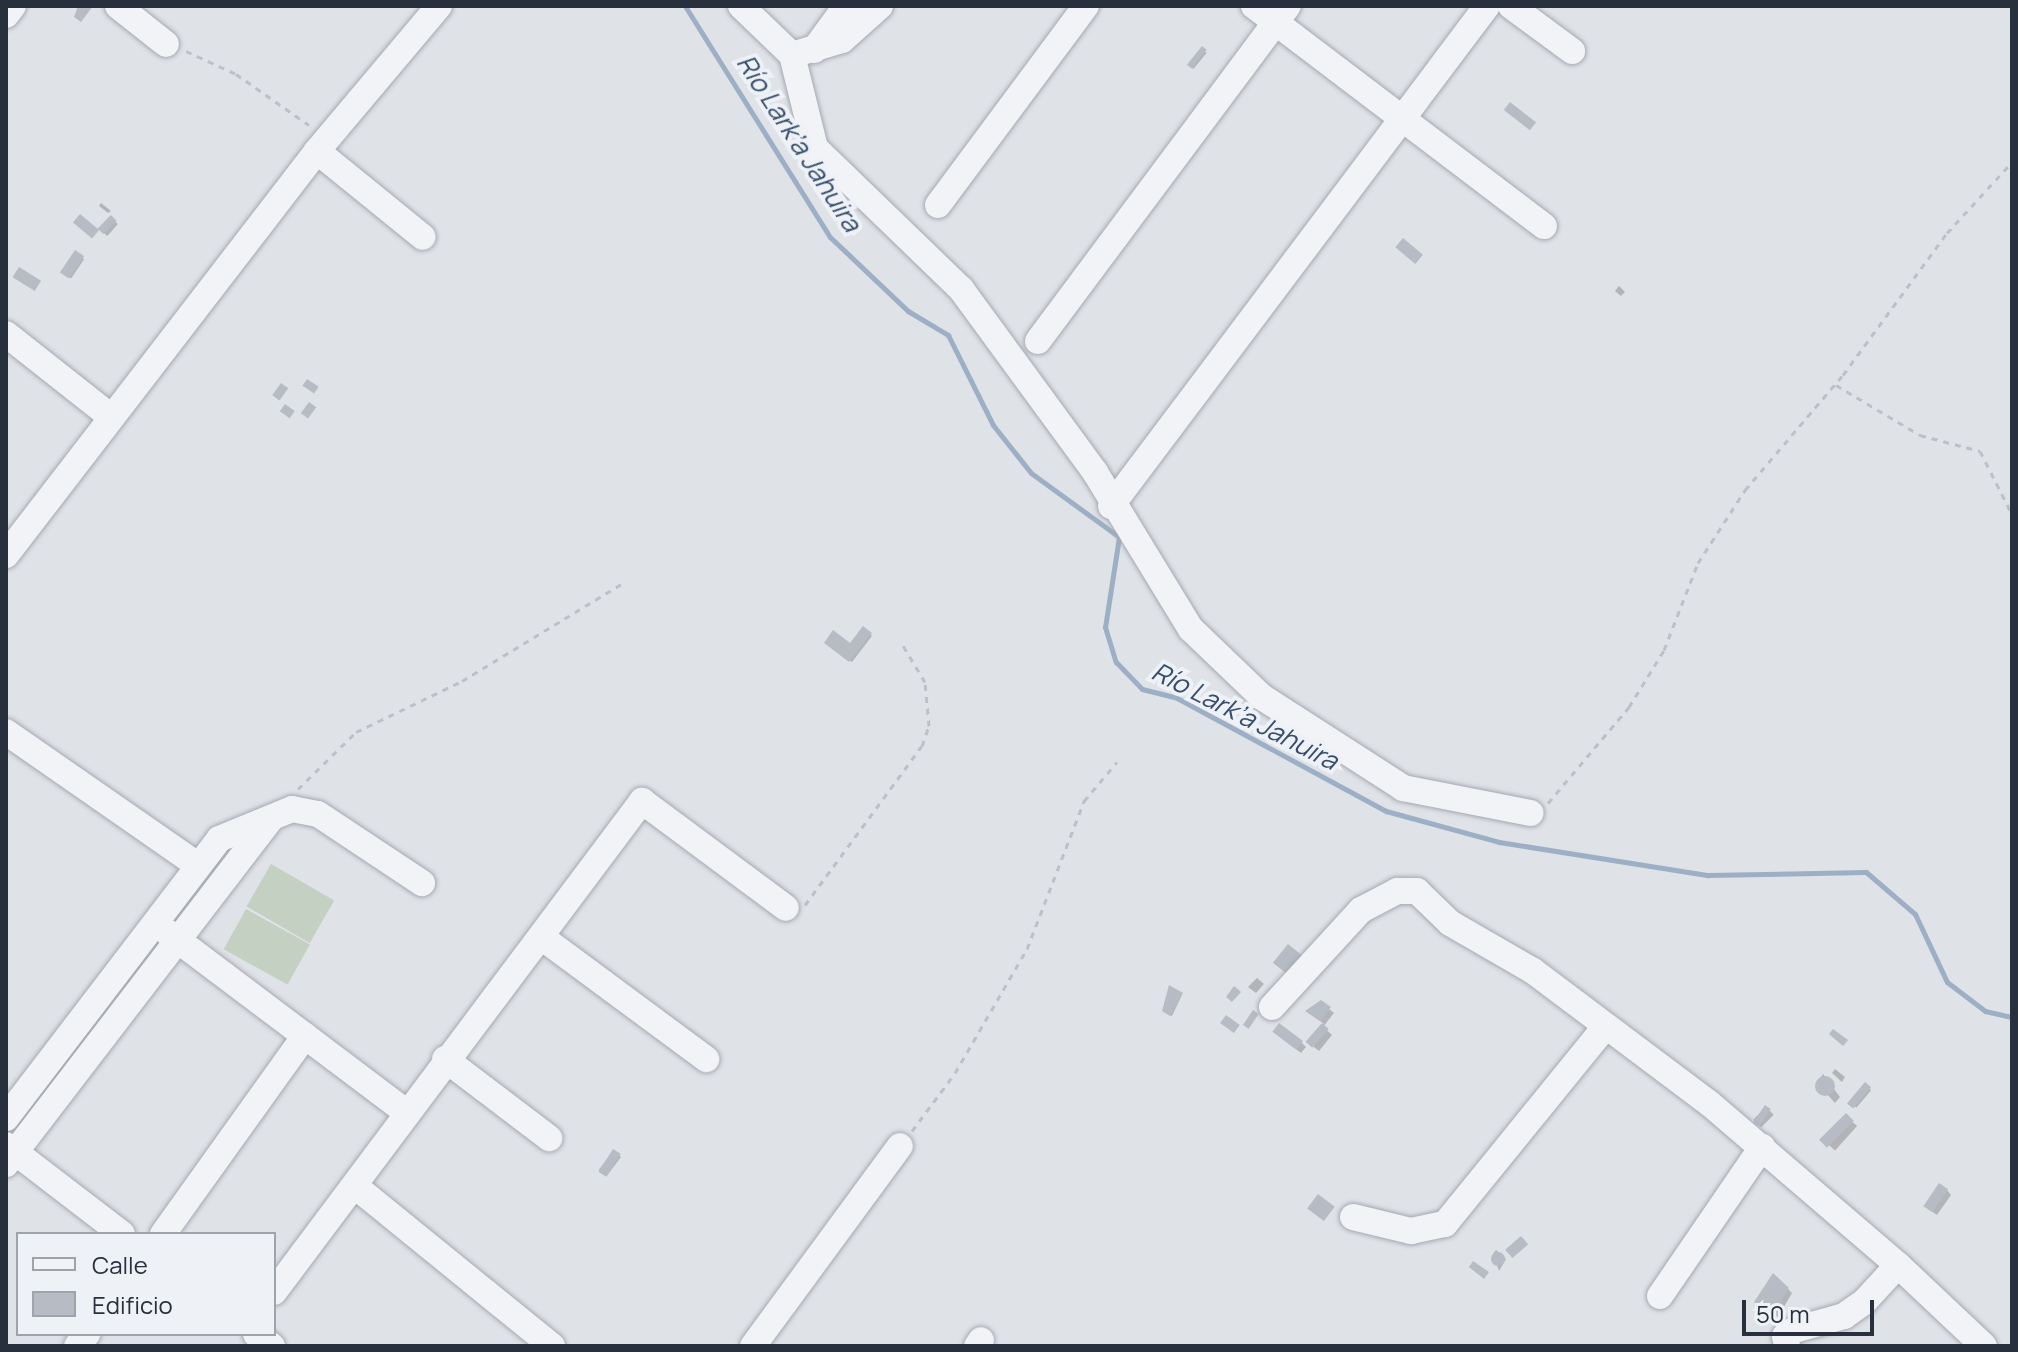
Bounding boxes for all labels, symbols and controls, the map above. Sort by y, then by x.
water label: Río Lark’a Jahuira [730,49,868,237]
water label: Río Lark’a Jahuira [1147,656,1343,776]
legend [16,1232,276,1336]
text: Calle [92,1248,148,1281]
scale bar [1746,1284,1878,1334]
text: Edificio [92,1288,173,1321]
text: 50 m [1756,1297,1810,1330]

